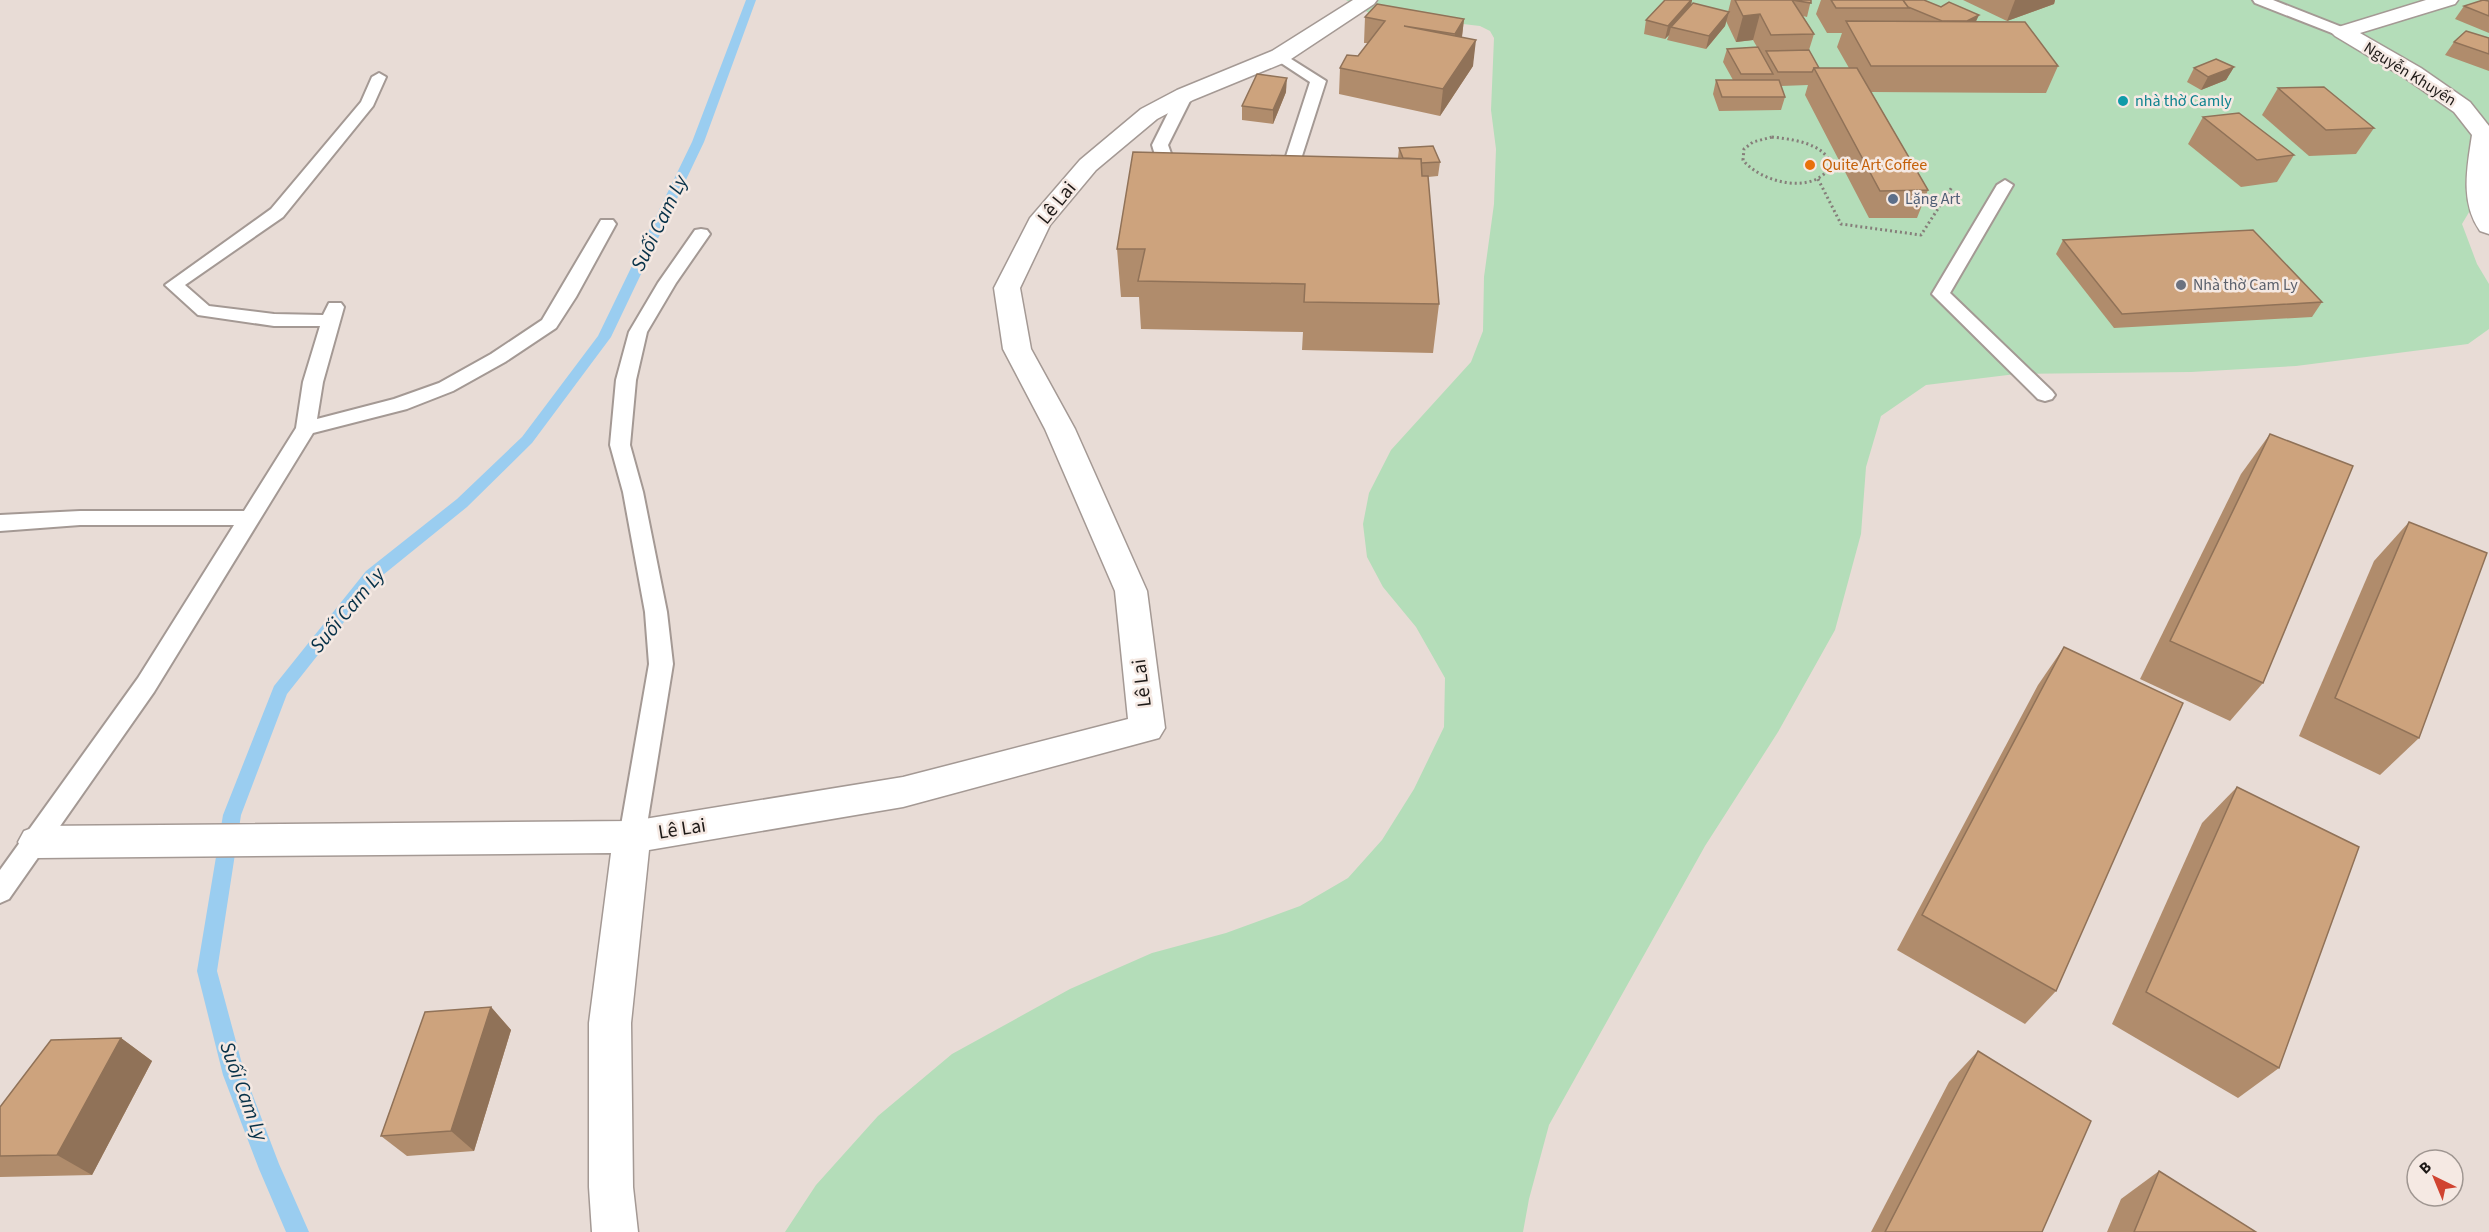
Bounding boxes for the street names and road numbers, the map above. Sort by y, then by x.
street label: Nguyễn Khuyến [2360,37,2460,111]
street label: Lê Lai [1031,175,1083,231]
street label: Lê Lai [1125,657,1159,709]
street label: Lê Lai [656,811,708,847]

